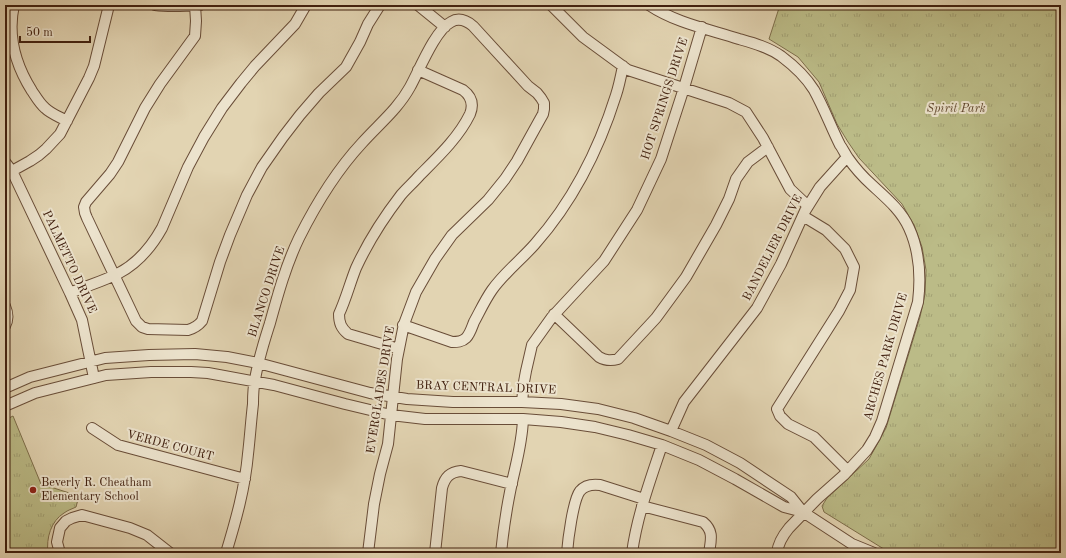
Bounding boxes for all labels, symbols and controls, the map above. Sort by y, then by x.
scale bar [20,18,90,44]
text: 50 m [26,26,53,39]
street label: HOT SPRINGS DRIVE [640,36,690,162]
park label: Spirit Park [926,103,986,115]
street label: BANDELIER DRIVE [741,193,805,303]
street label: PALMETTO DRIVE [40,209,98,315]
street label: BLANCO DRIVE [247,245,287,339]
street label: ARCHES PARK DRIVE [862,292,910,422]
street label: EVERGLADES DRIVE [365,325,397,455]
street label: BRAY CENTRAL DRIVE [416,380,556,396]
street label: VERDE COURT [125,429,215,463]
place label: Beverly R. Cheatham Elementary School [41,477,152,503]
marker: Beverly R. Cheatham Elementary School [28,485,38,495]

